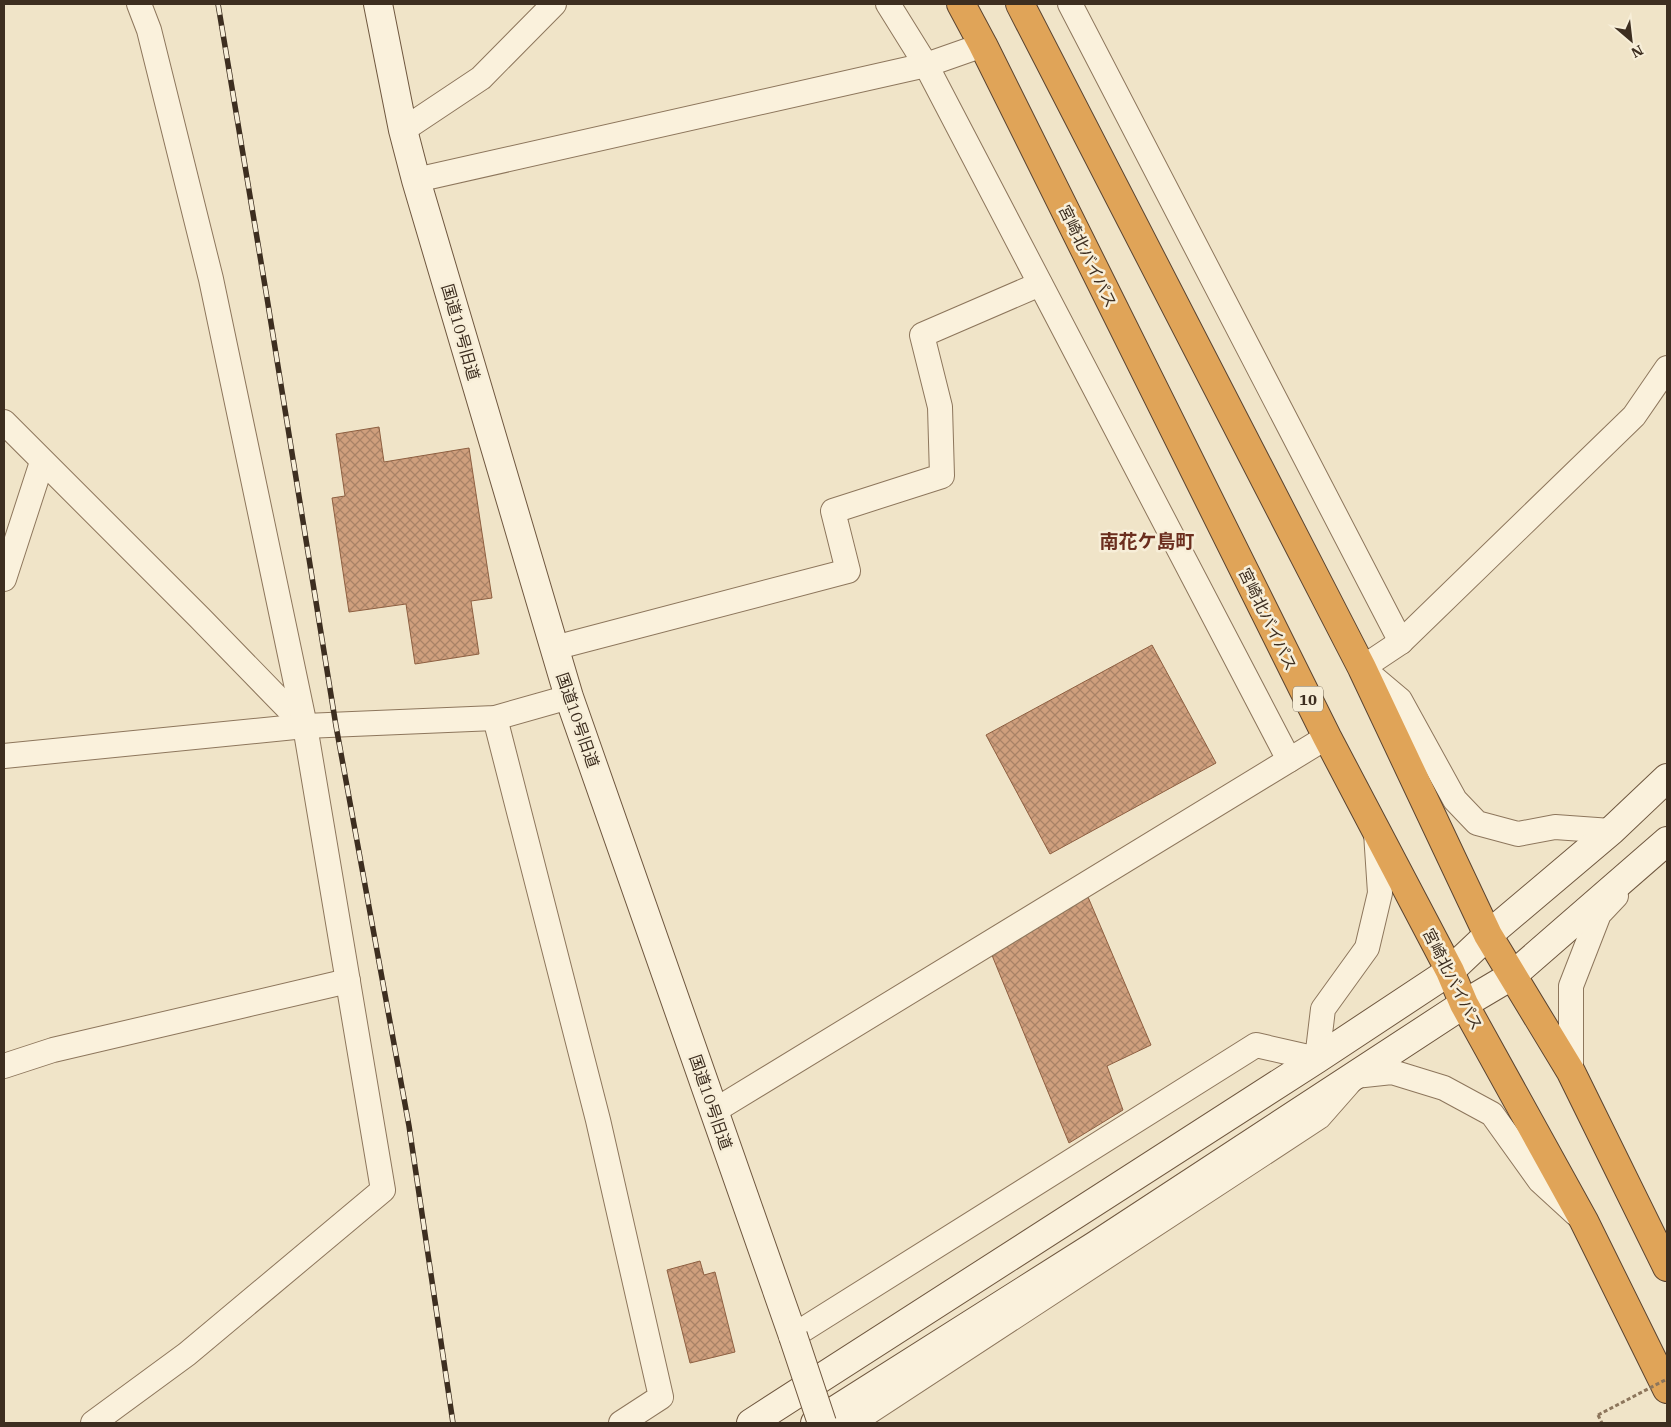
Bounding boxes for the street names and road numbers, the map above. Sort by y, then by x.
street label: 宮崎北バイパス [1055,201,1121,311]
street label: 国道10号旧道 [438,282,484,382]
street label: 宮崎北バイパス [1235,564,1301,674]
street label: 国道10号旧道 [552,670,604,770]
road number: 10 [1293,686,1323,712]
street label: 宮崎北バイパス [1419,925,1487,1033]
street label: 国道10号旧道 [685,1052,737,1152]

